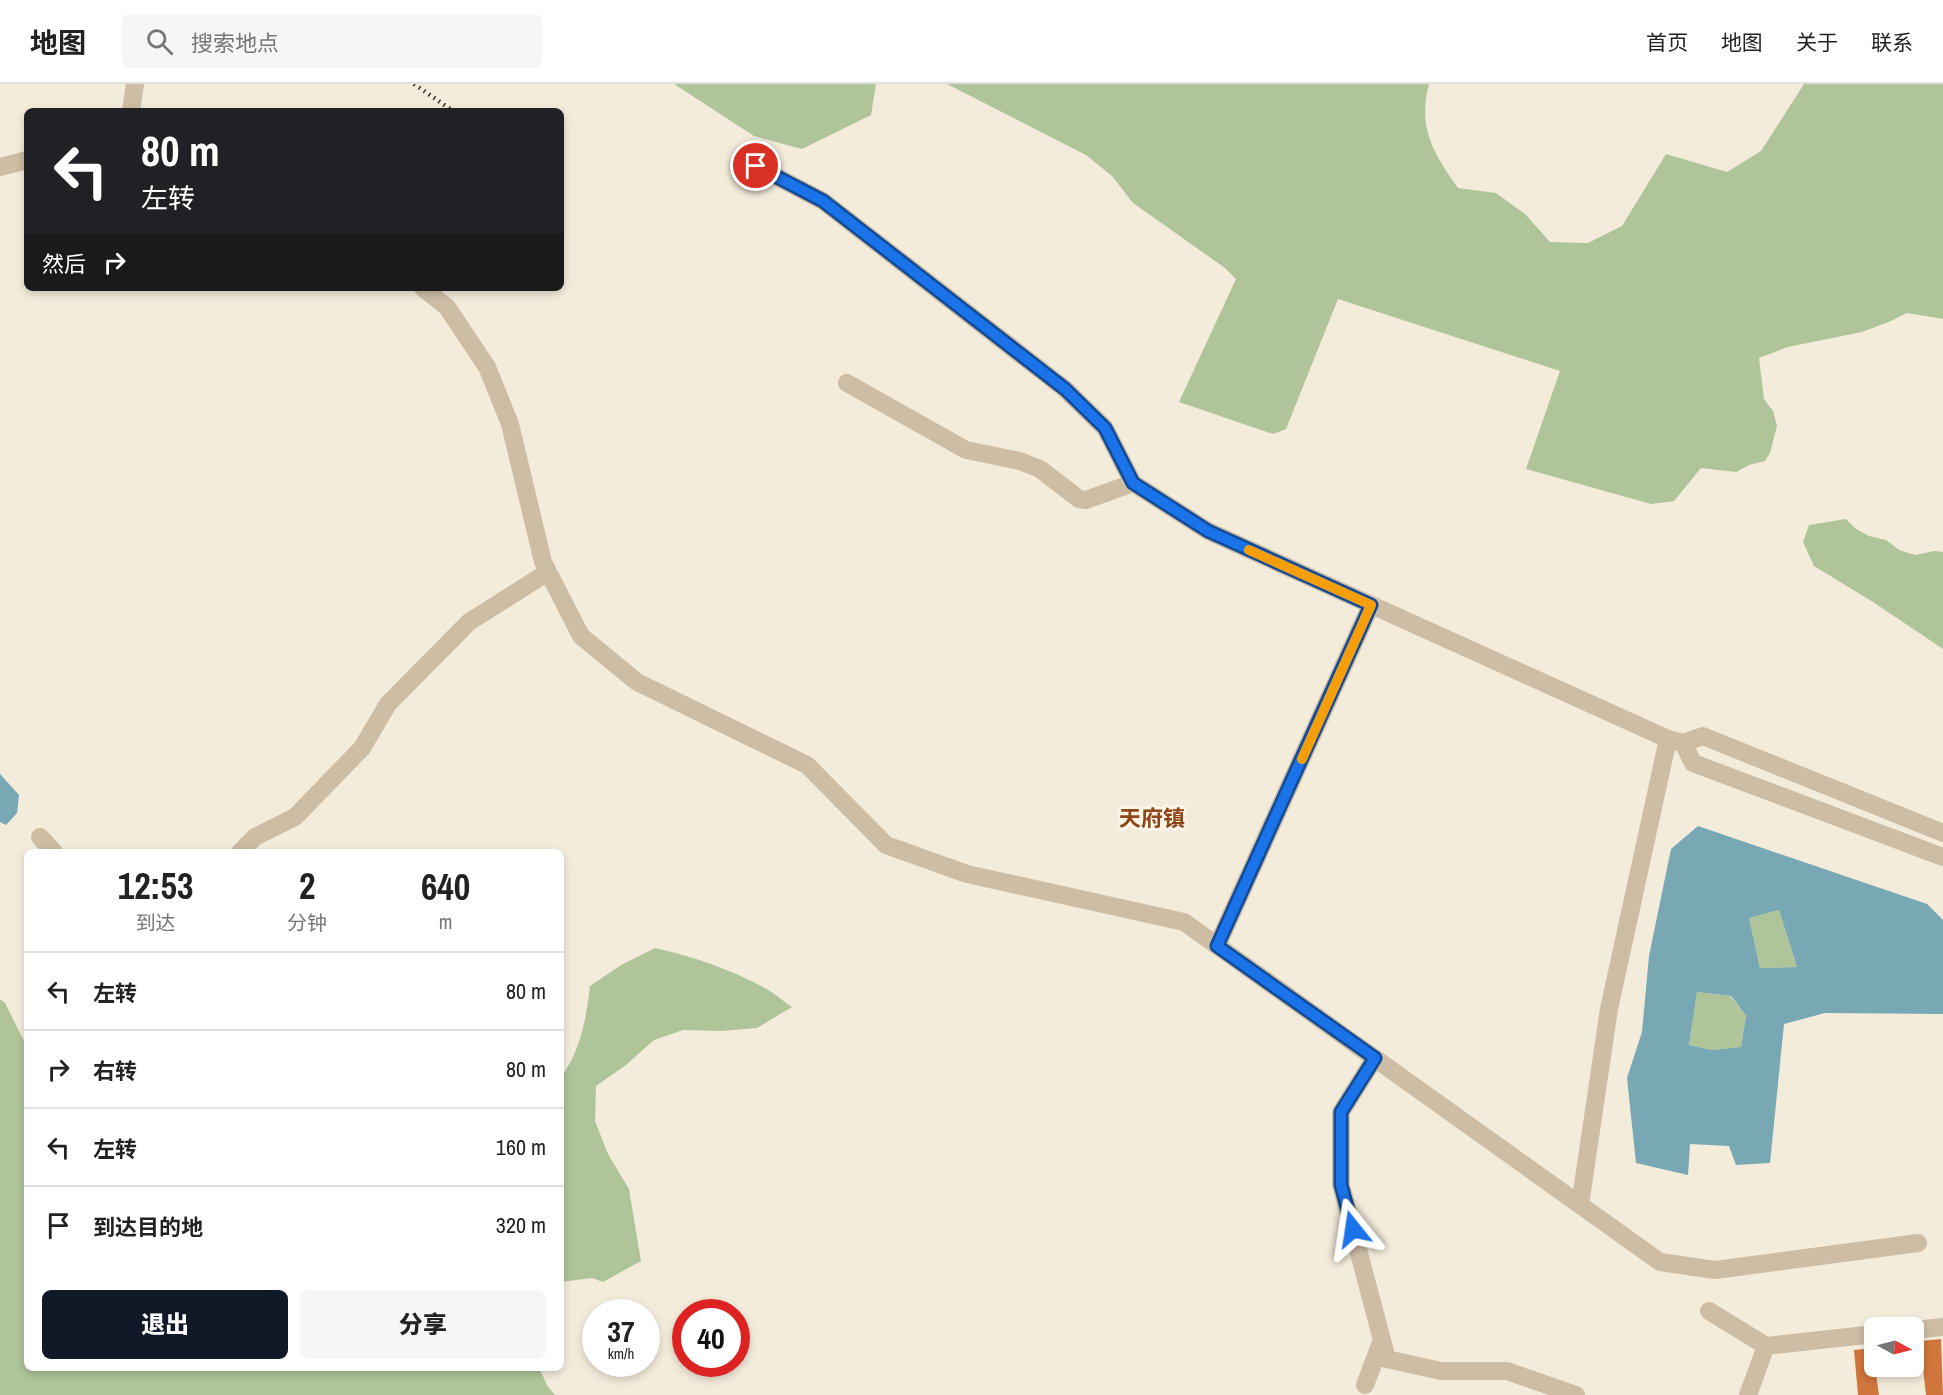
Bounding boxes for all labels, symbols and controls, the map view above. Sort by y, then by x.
search box [122,14,542,68]
text: 地图 [30,24,86,62]
icon: search [143,25,176,58]
text: 搜索地点 [191,28,279,58]
text: 首页 [1646,28,1688,57]
text: 地图 [1721,28,1763,57]
text: 关于 [1796,28,1838,57]
text: 联系 [1871,28,1913,57]
text: 80 m [141,123,220,179]
icon: left [42,132,120,210]
pin [730,140,781,191]
icon: arrive [739,149,772,182]
text: 左转 [141,180,195,216]
icon: right [98,246,131,279]
text: 然后 [42,249,86,279]
district label: 天府镇 [1119,803,1185,833]
text: 12:53 [118,862,193,910]
text: 2 [299,862,315,910]
text: 640 [421,863,470,911]
text: m [439,908,452,935]
text: 到达 [136,909,176,936]
text: 分钟 [287,909,327,936]
icon: left [42,975,75,1008]
text: 80 m [506,976,546,1006]
text: 左转 [93,978,137,1008]
icon: right [42,1053,75,1086]
text: 80 m [506,1054,546,1084]
text: 右转 [93,1056,137,1086]
icon: left [42,1131,75,1164]
text: 160 m [496,1132,546,1162]
text: 左转 [93,1134,137,1164]
position arrow [1321,1197,1385,1261]
icon: arrive [42,1209,75,1242]
text: 320 m [496,1210,546,1240]
text: 到达目的地 [93,1212,203,1242]
button: 退出 [42,1290,288,1359]
button: 分享 [300,1290,546,1359]
speed limit sign: 40 [672,1299,750,1377]
text: 37 [607,1311,635,1351]
north arrow [1864,1317,1924,1377]
map controls [1864,1317,1924,1377]
text: km/h [608,1343,634,1364]

